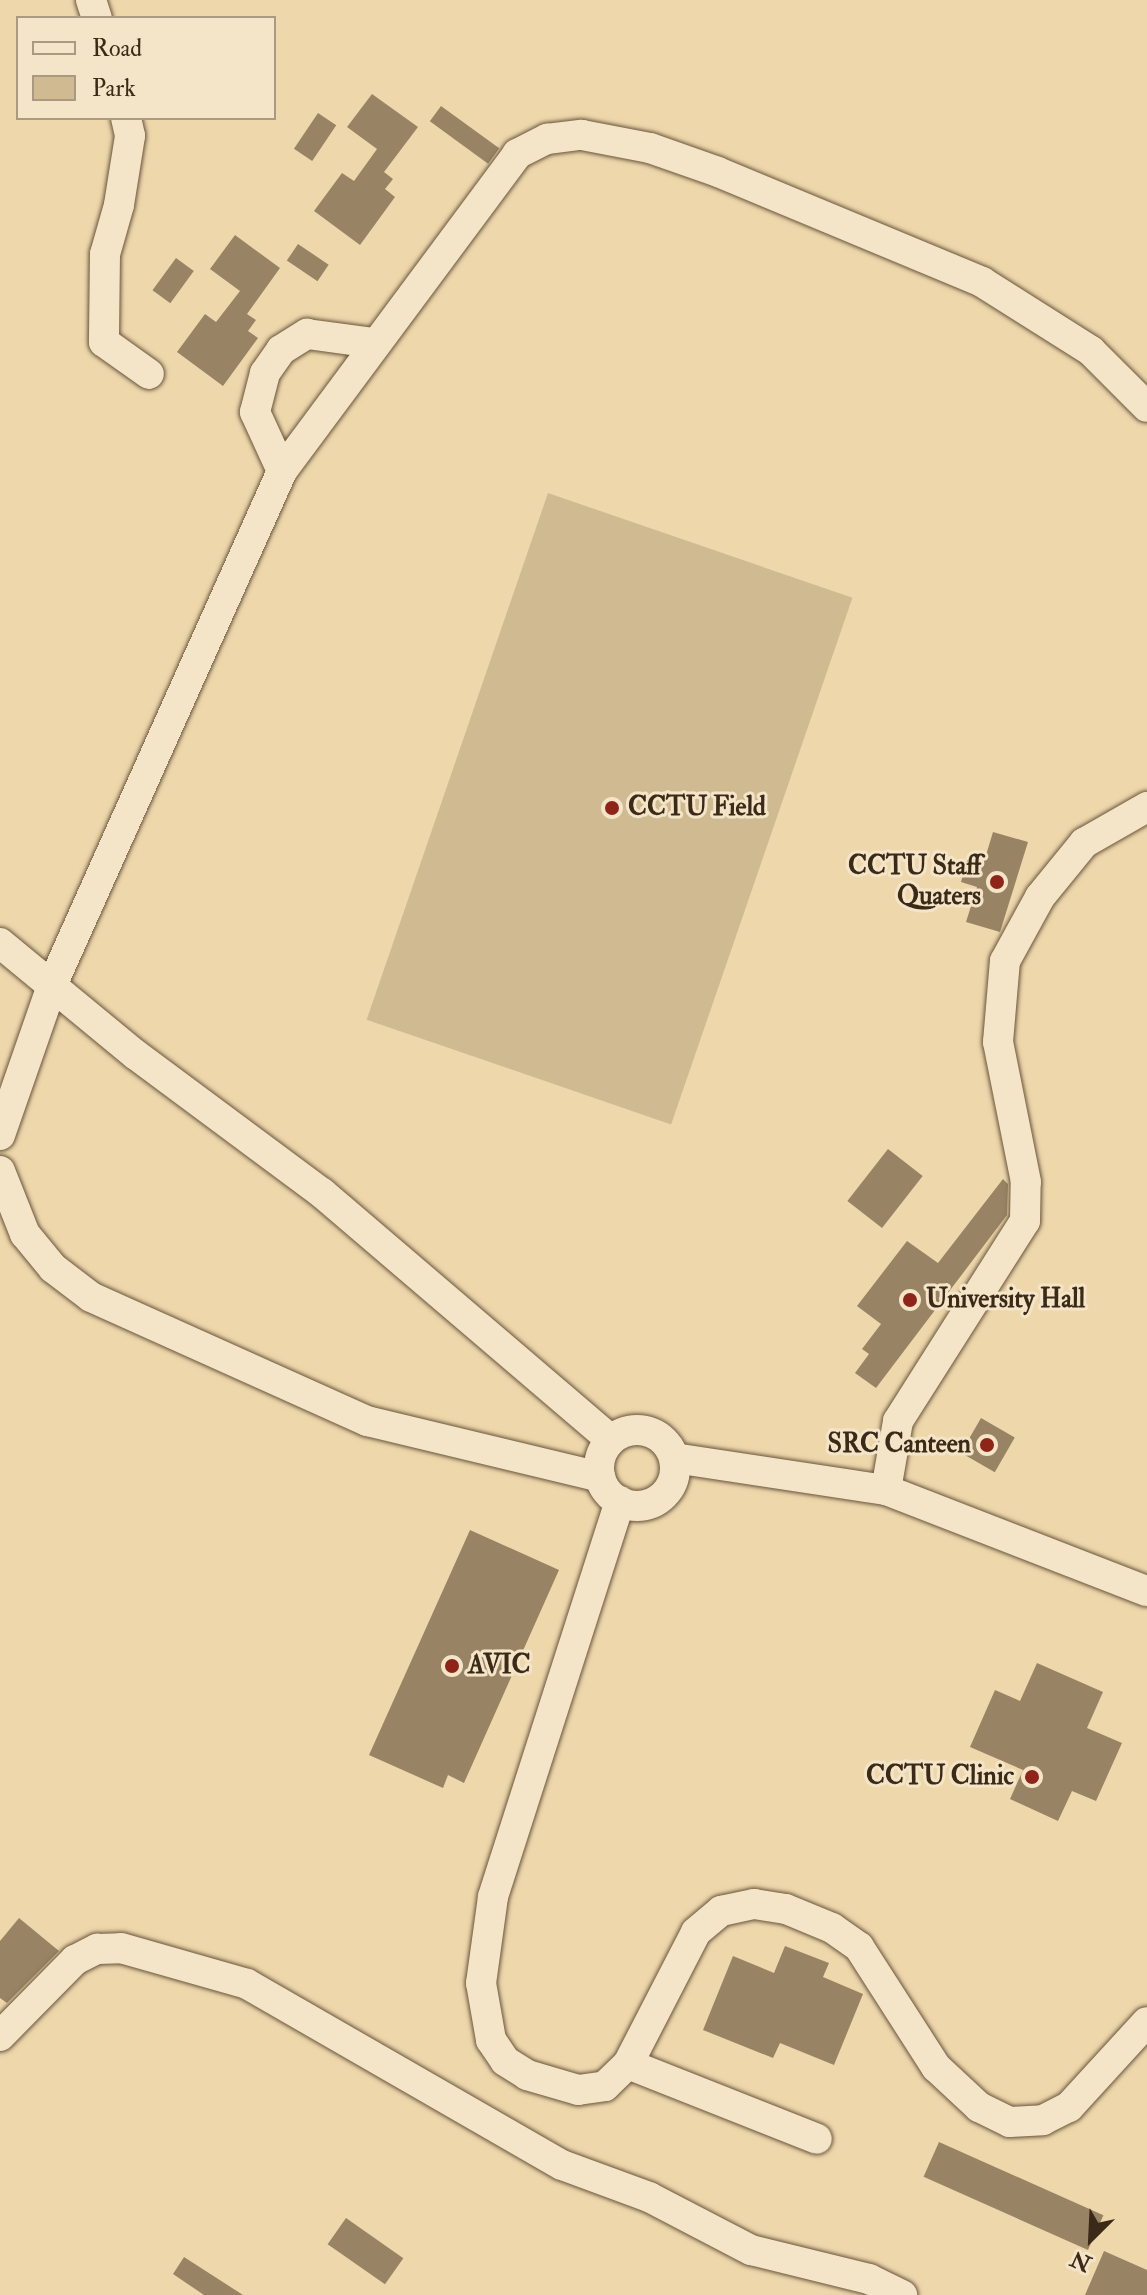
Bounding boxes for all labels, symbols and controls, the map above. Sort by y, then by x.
legend [16,16,276,120]
text: Road [92,33,142,64]
text: Park [92,73,136,104]
place label: CCTU Field [628,792,766,824]
marker: CCTU Field [603,799,621,817]
place label: CCTU Staff Quaters [848,851,981,912]
marker: CCTU Staff Quaters [988,873,1006,891]
place label: University Hall [926,1284,1085,1316]
marker: University Hall [901,1291,919,1309]
place label: SRC Canteen [827,1429,971,1461]
marker: SRC Canteen [978,1436,996,1454]
place label: AVIC [468,1650,531,1682]
marker: AVIC [443,1657,461,1675]
place label: CCTU Clinic [866,1761,1014,1793]
marker: CCTU Clinic [1021,1766,1043,1788]
north arrow [1051,2199,1131,2279]
text: N [1067,2244,1096,2278]

